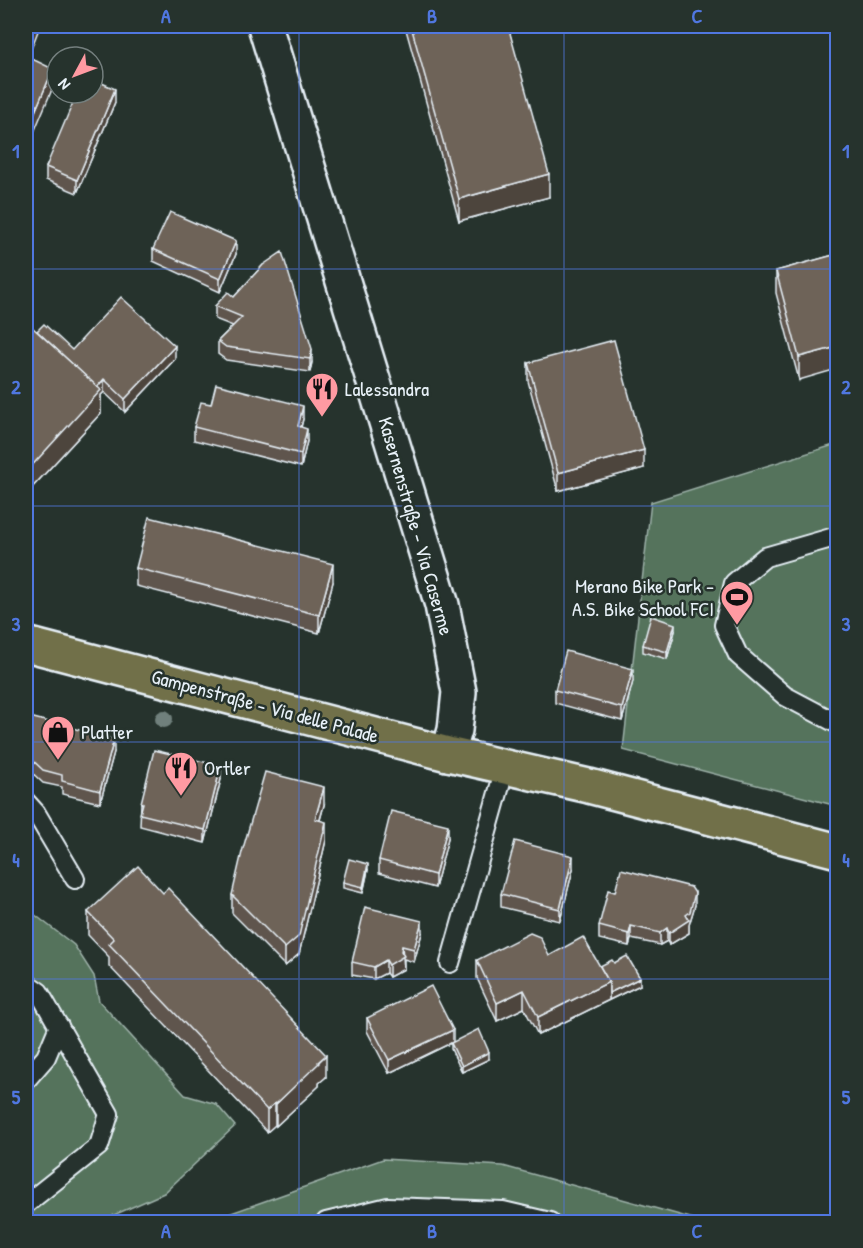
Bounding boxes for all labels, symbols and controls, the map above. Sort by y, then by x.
text: A [161,2,171,29]
text: B [427,2,437,29]
text: C [692,2,703,29]
north arrow [45,45,105,105]
text: N [52,74,75,95]
text: 1 [12,137,20,164]
text: 1 [842,137,850,164]
restaurant icon: Lalessandra [304,371,340,418]
text: 2 [11,373,21,400]
text: 2 [841,373,851,400]
place label: Lalessandra [345,375,429,402]
street label: Kasernenstraße - Via Caserme [372,414,461,638]
place label: Merano Bike Park - A.S. Bike School FCI [572,572,714,622]
sports icon: Merano Bike Park - A.S. Bike School FCI [719,579,755,626]
text: 3 [12,610,21,637]
text: 3 [842,610,851,637]
street label: Gampenstraße - Via delle Palade [149,662,382,749]
shop icon: Platter [40,714,76,761]
place label: Platter [81,718,133,745]
restaurant icon: Ortler [163,750,199,797]
place label: Ortler [204,754,251,781]
text: 4 [12,846,20,873]
text: 4 [842,846,850,873]
text: 5 [12,1083,21,1110]
text: 5 [842,1083,851,1110]
text: A [161,1217,171,1244]
text: B [427,1217,437,1244]
text: C [692,1217,703,1244]

